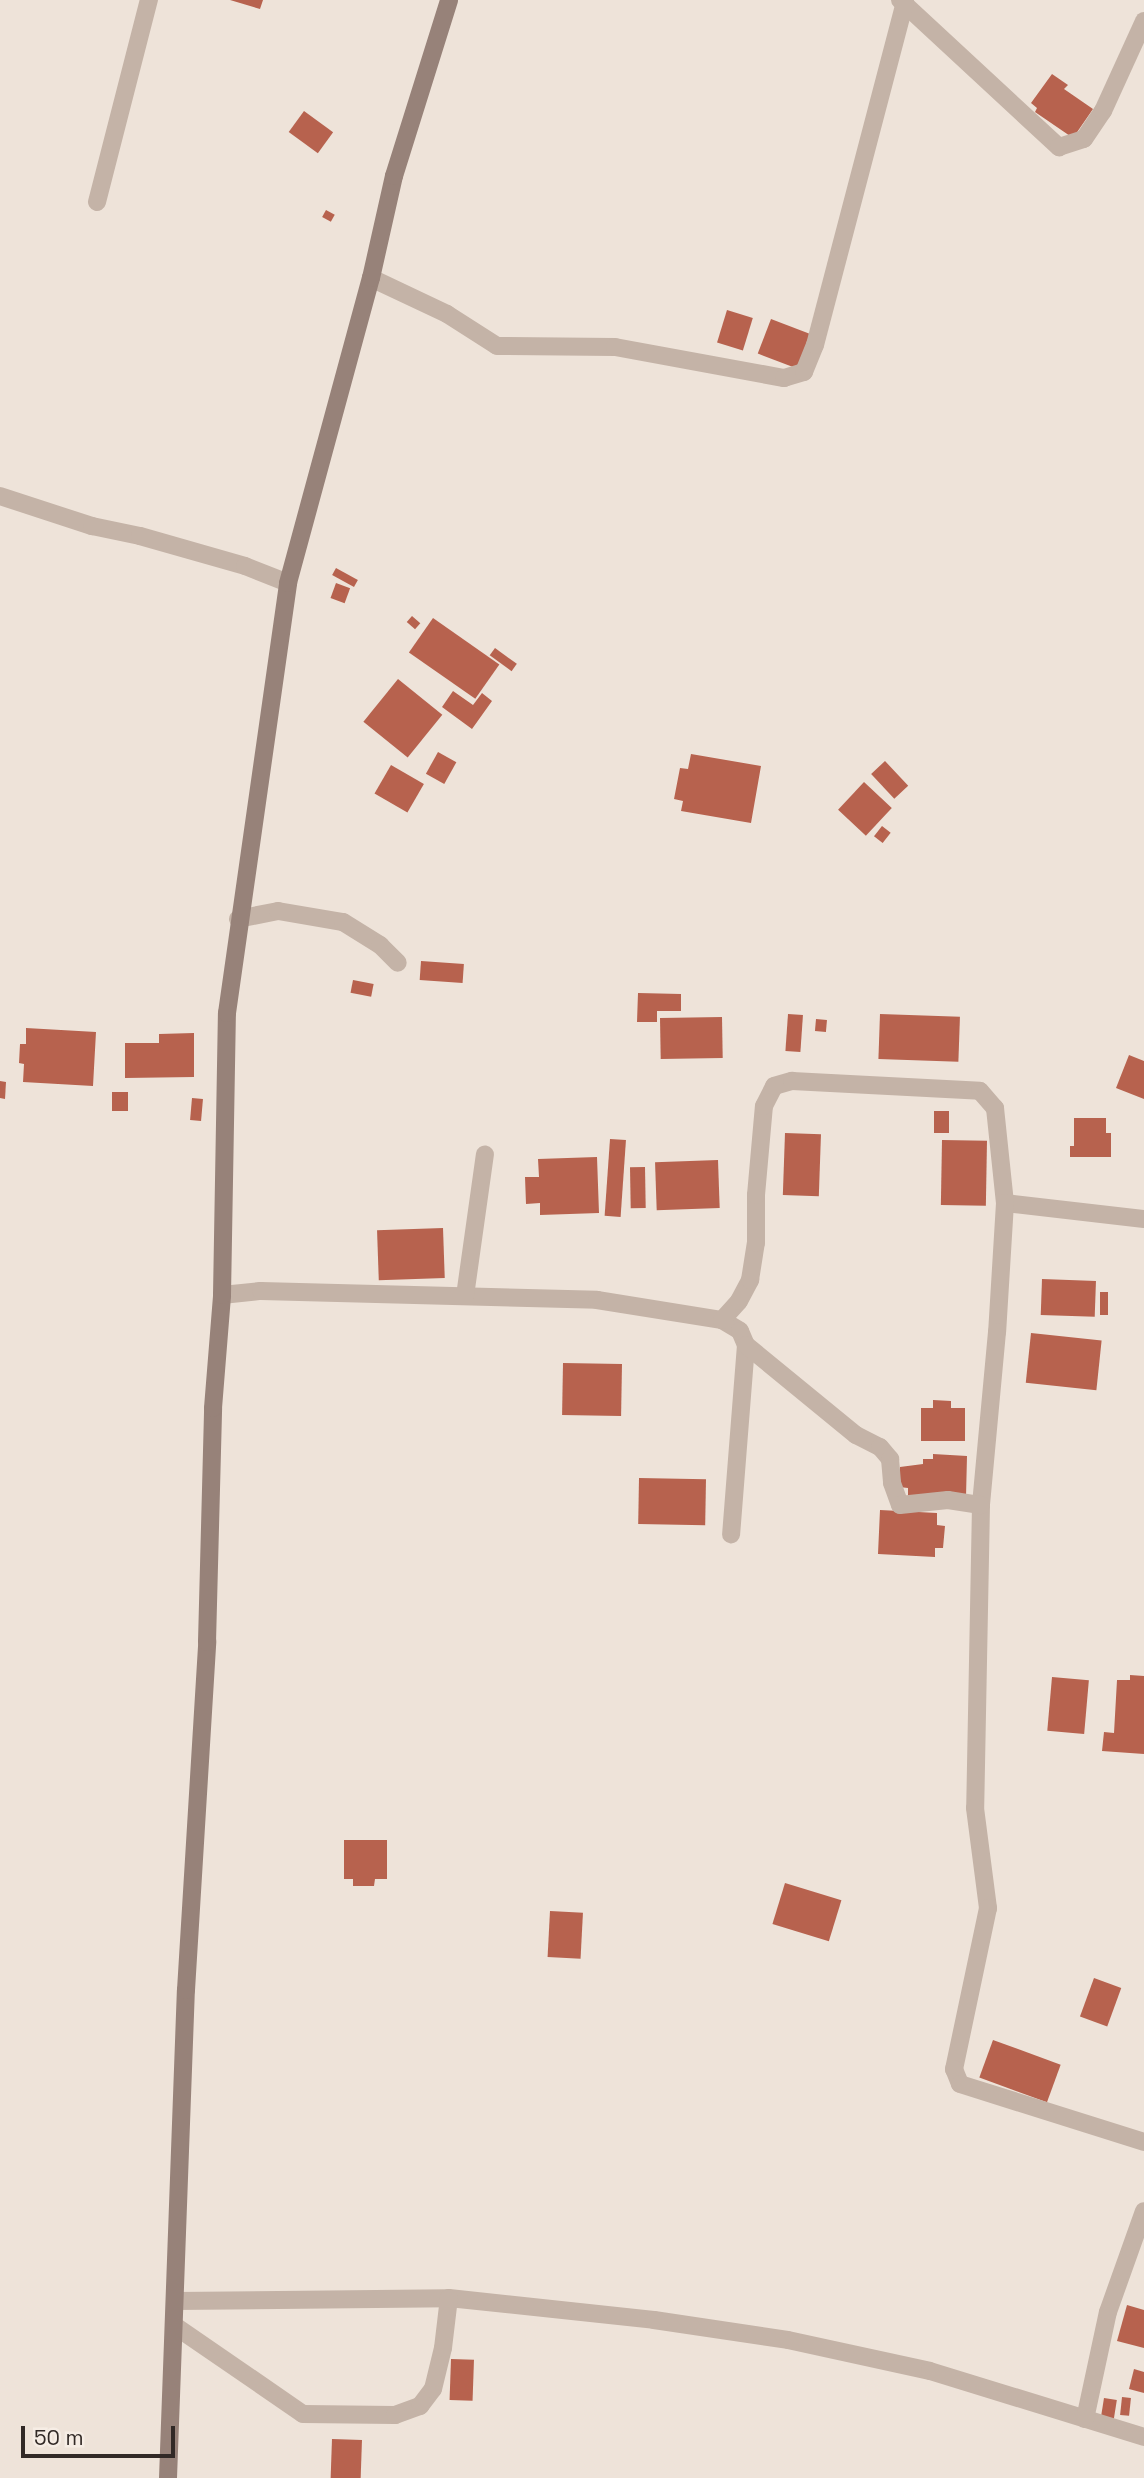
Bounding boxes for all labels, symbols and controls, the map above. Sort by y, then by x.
scale bar [24,2412,178,2456]
text: 50 m [34,2424,84,2451]

